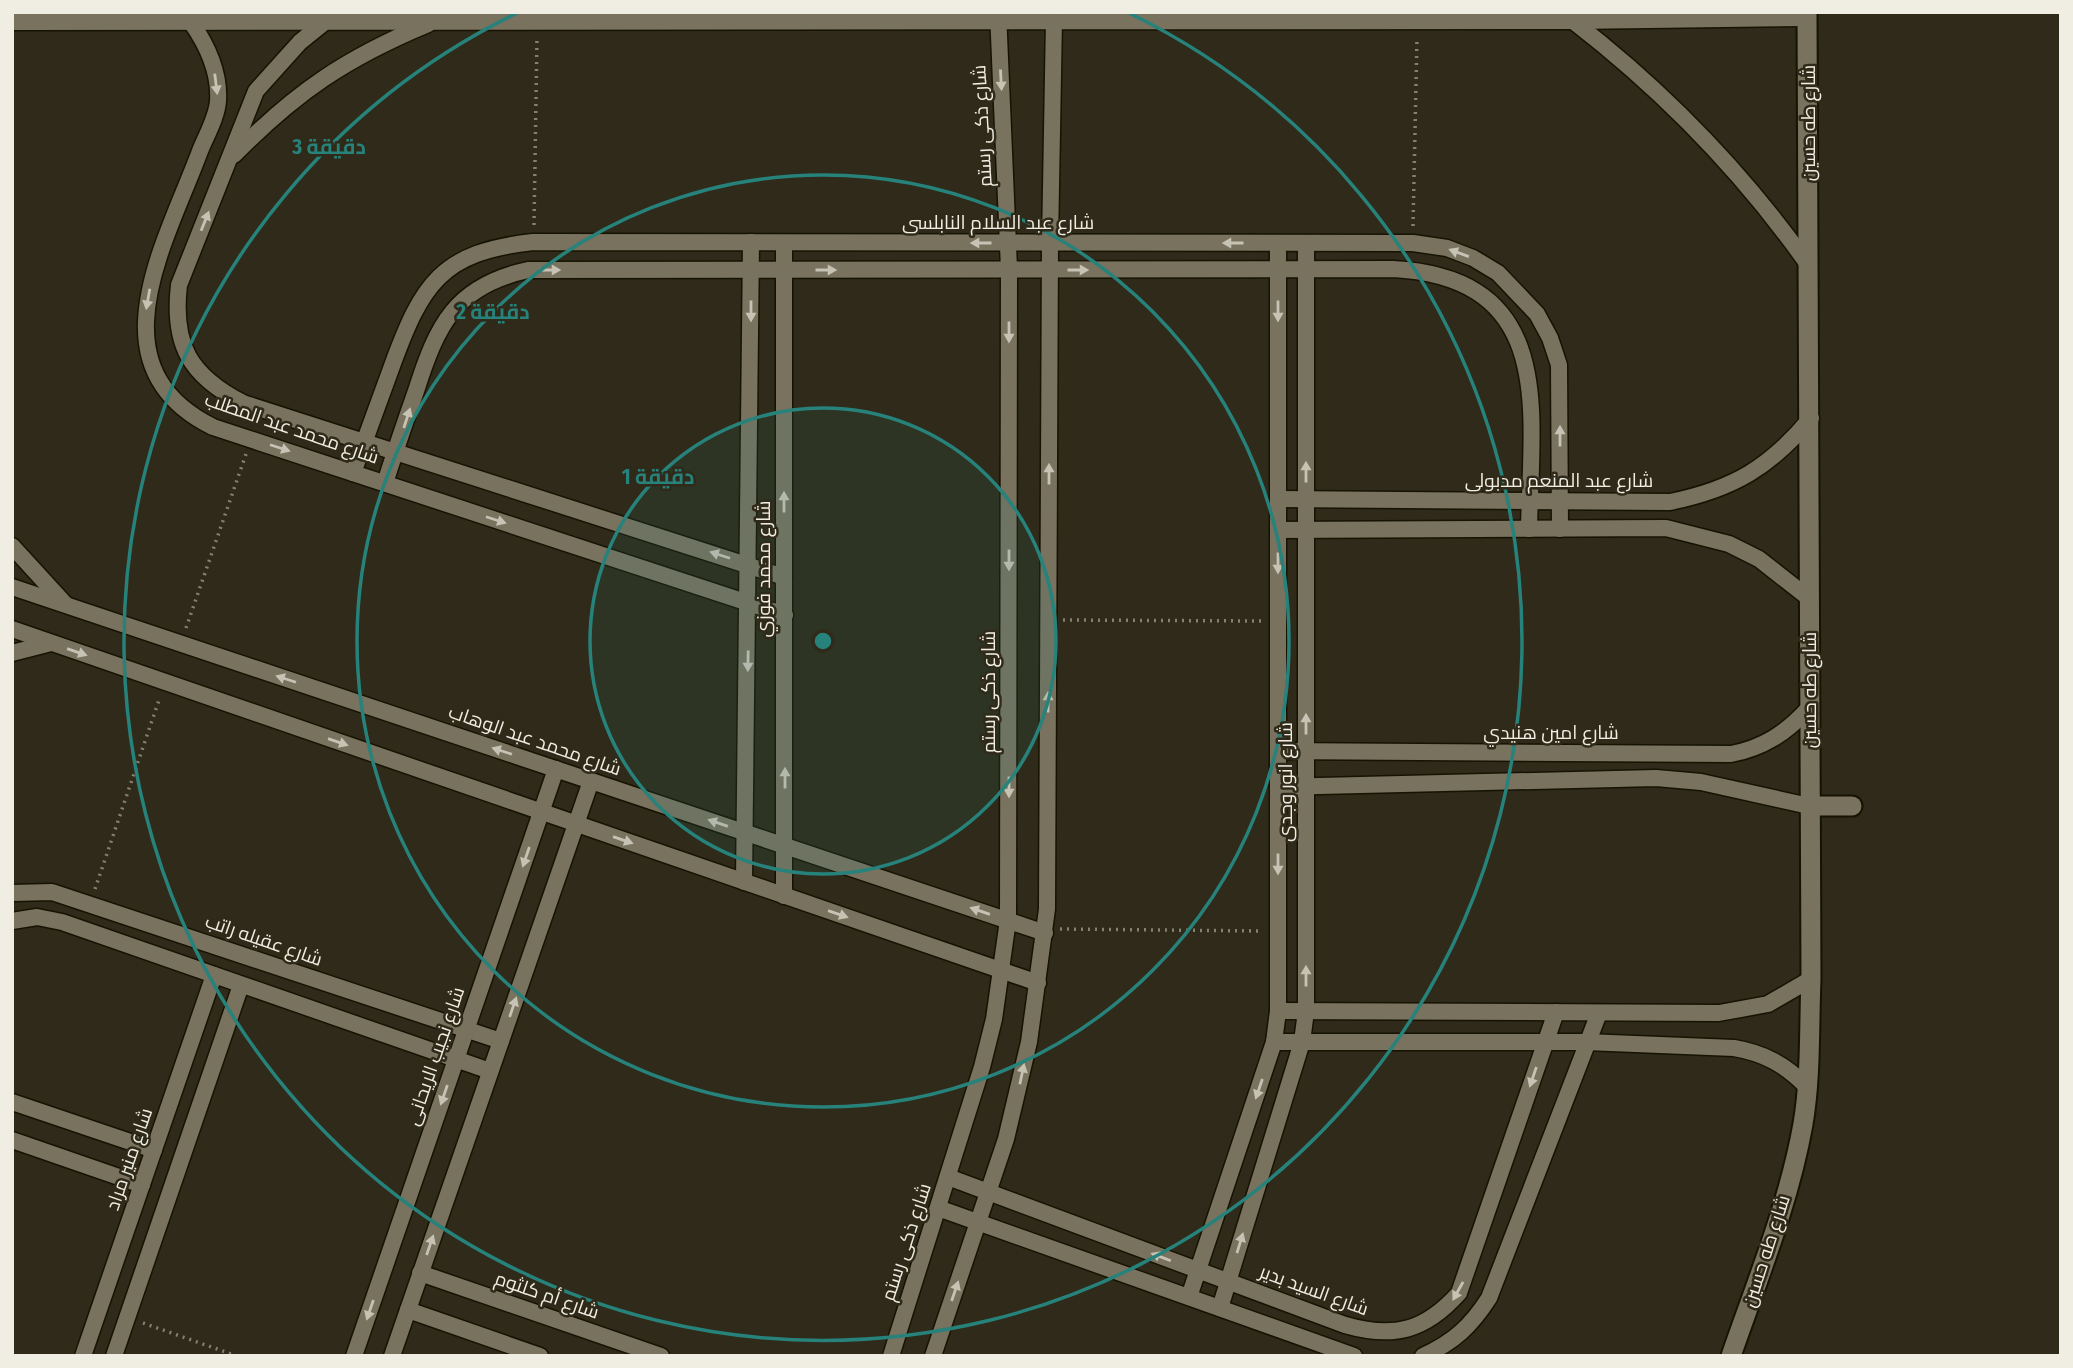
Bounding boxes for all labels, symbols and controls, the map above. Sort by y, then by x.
street label: شارع ذكى رستم [967,64,999,188]
street label: شارع طه حسين [1797,65,1822,181]
one-way arrow [996,70,1007,92]
one-way arrow [211,73,222,95]
text: 3 دقيقة [291,134,366,160]
one-way arrow [200,210,211,231]
street label: شارع عبد السلام النابلسى [902,211,1094,236]
one-way arrow [969,237,991,249]
one-way arrow [1221,237,1243,249]
one-way arrow [1448,247,1469,258]
one-way arrow [539,264,561,276]
one-way arrow [815,264,837,276]
one-way arrow [1067,264,1089,276]
one-way arrow [142,288,153,310]
text: 2 دقيقة [455,299,530,325]
one-way arrow [745,300,757,322]
one-way arrow [1272,300,1284,322]
one-way arrow [1003,321,1015,343]
street label: شارع محمد عبد المطلب [201,387,382,470]
one-way arrow [402,408,412,429]
one-way arrow [1554,425,1566,447]
one-way arrow [270,444,291,454]
one-way arrow [1300,461,1312,483]
one-way arrow [1043,463,1055,485]
text: 1 دقيقة [622,464,694,490]
street label: شارع عبد المنعم مدبولى [1465,469,1653,494]
one-way arrow [778,491,790,513]
street label: شارع محمد فوزي [752,501,778,637]
one-way arrow [486,515,507,526]
one-way arrow [1003,549,1015,571]
one-way arrow [709,550,730,560]
one-way arrow [1272,552,1284,574]
centre of rings [811,629,835,653]
street label: شارع ذكى رستم [977,631,1002,753]
street label: شارع طه حسين [1798,632,1823,748]
one-way arrow [66,647,87,658]
one-way arrow [742,650,754,672]
one-way arrow [276,673,297,684]
one-way arrow [1042,690,1054,712]
street label: شارع محمد عبد الوهاب [445,700,624,782]
one-way arrow [1300,713,1312,735]
street label: شارع امين هنيدي [1483,721,1619,747]
street label: شارع انور وجدى [1274,722,1299,842]
one-way arrow [328,737,349,748]
one-way arrow [491,745,512,756]
one-way arrow [779,767,791,789]
one-way arrow [1003,776,1015,798]
one-way arrow [707,818,728,828]
one-way arrow [612,835,633,846]
one-way arrow [520,846,531,867]
one-way arrow [1272,853,1284,875]
one-way arrow [969,905,990,916]
street label: شارع عقيله راتب [202,909,326,973]
one-way arrow [827,909,848,920]
one-way arrow [1300,965,1312,987]
street label: شارع نجيب الريحانى [401,984,471,1129]
one-way arrow [508,996,519,1017]
one-way arrow [1017,1063,1028,1085]
one-way arrow [1527,1066,1538,1087]
one-way arrow [1253,1078,1264,1099]
one-way arrow [438,1085,449,1106]
street label: شارع منير مراد [101,1105,159,1214]
street label: شارع ذكى رستم [876,1180,938,1304]
street label: شارع طه حسين [1737,1192,1797,1311]
one-way arrow [1235,1232,1245,1253]
one-way arrow [425,1234,436,1255]
one-way arrow [1151,1251,1172,1262]
street label: شارع السيد بدير [1255,1259,1372,1322]
street label: شارع أم كلثوم [491,1266,602,1325]
one-way arrow [950,1281,961,1302]
one-way arrow [1452,1281,1464,1300]
one-way arrow [364,1300,375,1321]

